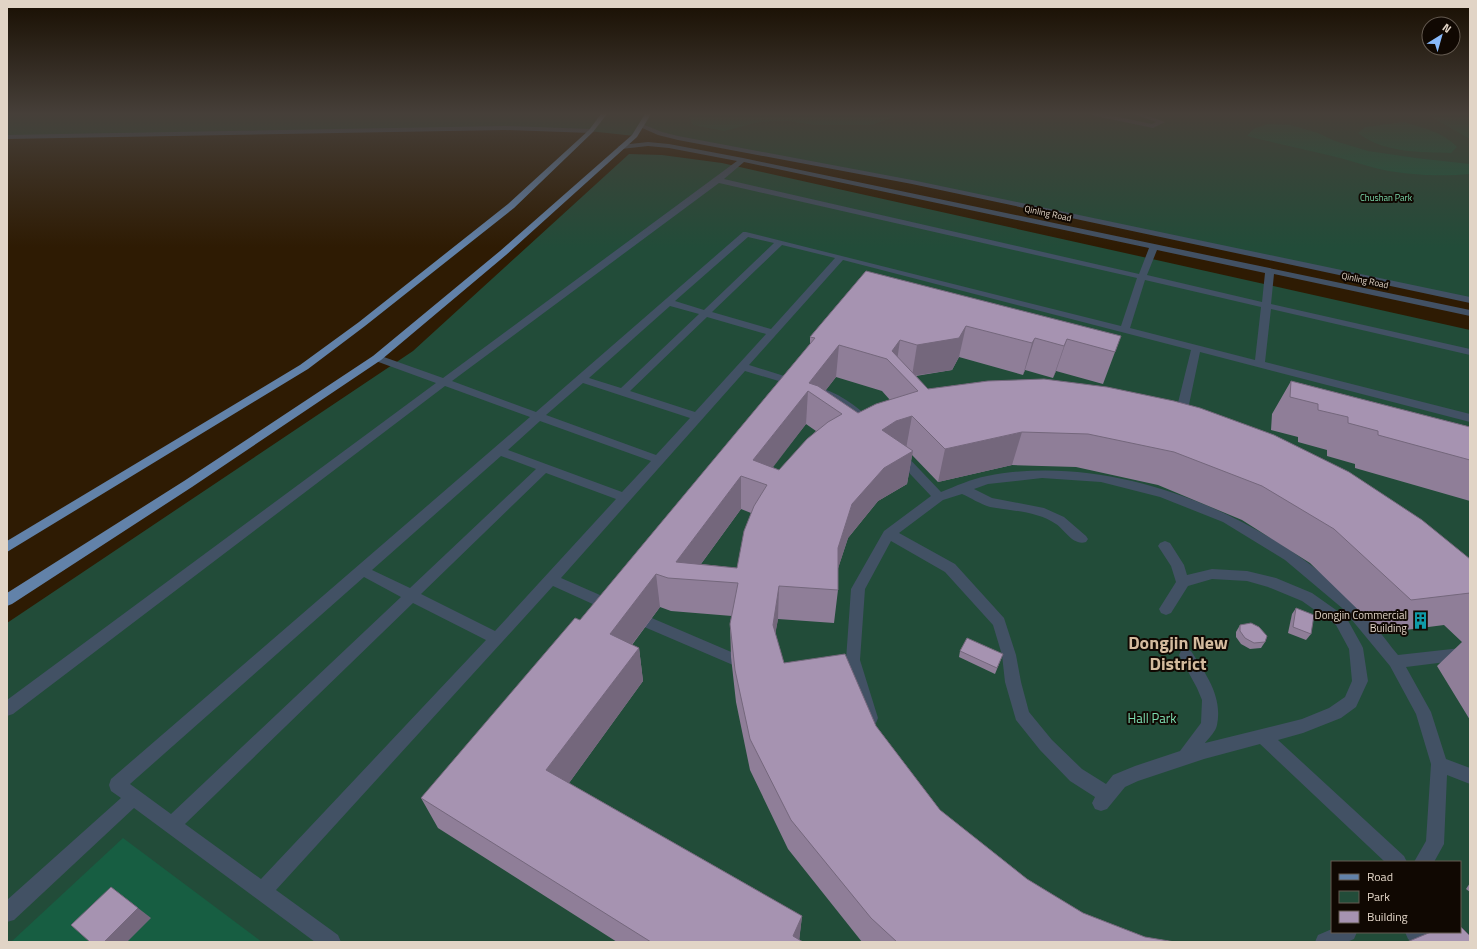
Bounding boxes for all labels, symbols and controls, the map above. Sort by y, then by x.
north arrow [1421,16,1461,56]
text: N [1439,19,1455,37]
park label: Chushan Park [1360,191,1413,204]
street label: Qinling Road [1023,202,1073,224]
street label: Qinling Road [1340,269,1390,291]
place label: Dongjin Commercial Building [1315,607,1407,636]
building icon: Dongjin Commercial Building [1410,611,1430,631]
district label: Dongjin New District [1128,629,1228,677]
park label: Hall Park [1127,708,1177,728]
legend [1331,861,1461,933]
text: Road [1367,867,1393,886]
text: Park [1367,887,1390,906]
text: Building [1367,907,1408,926]

